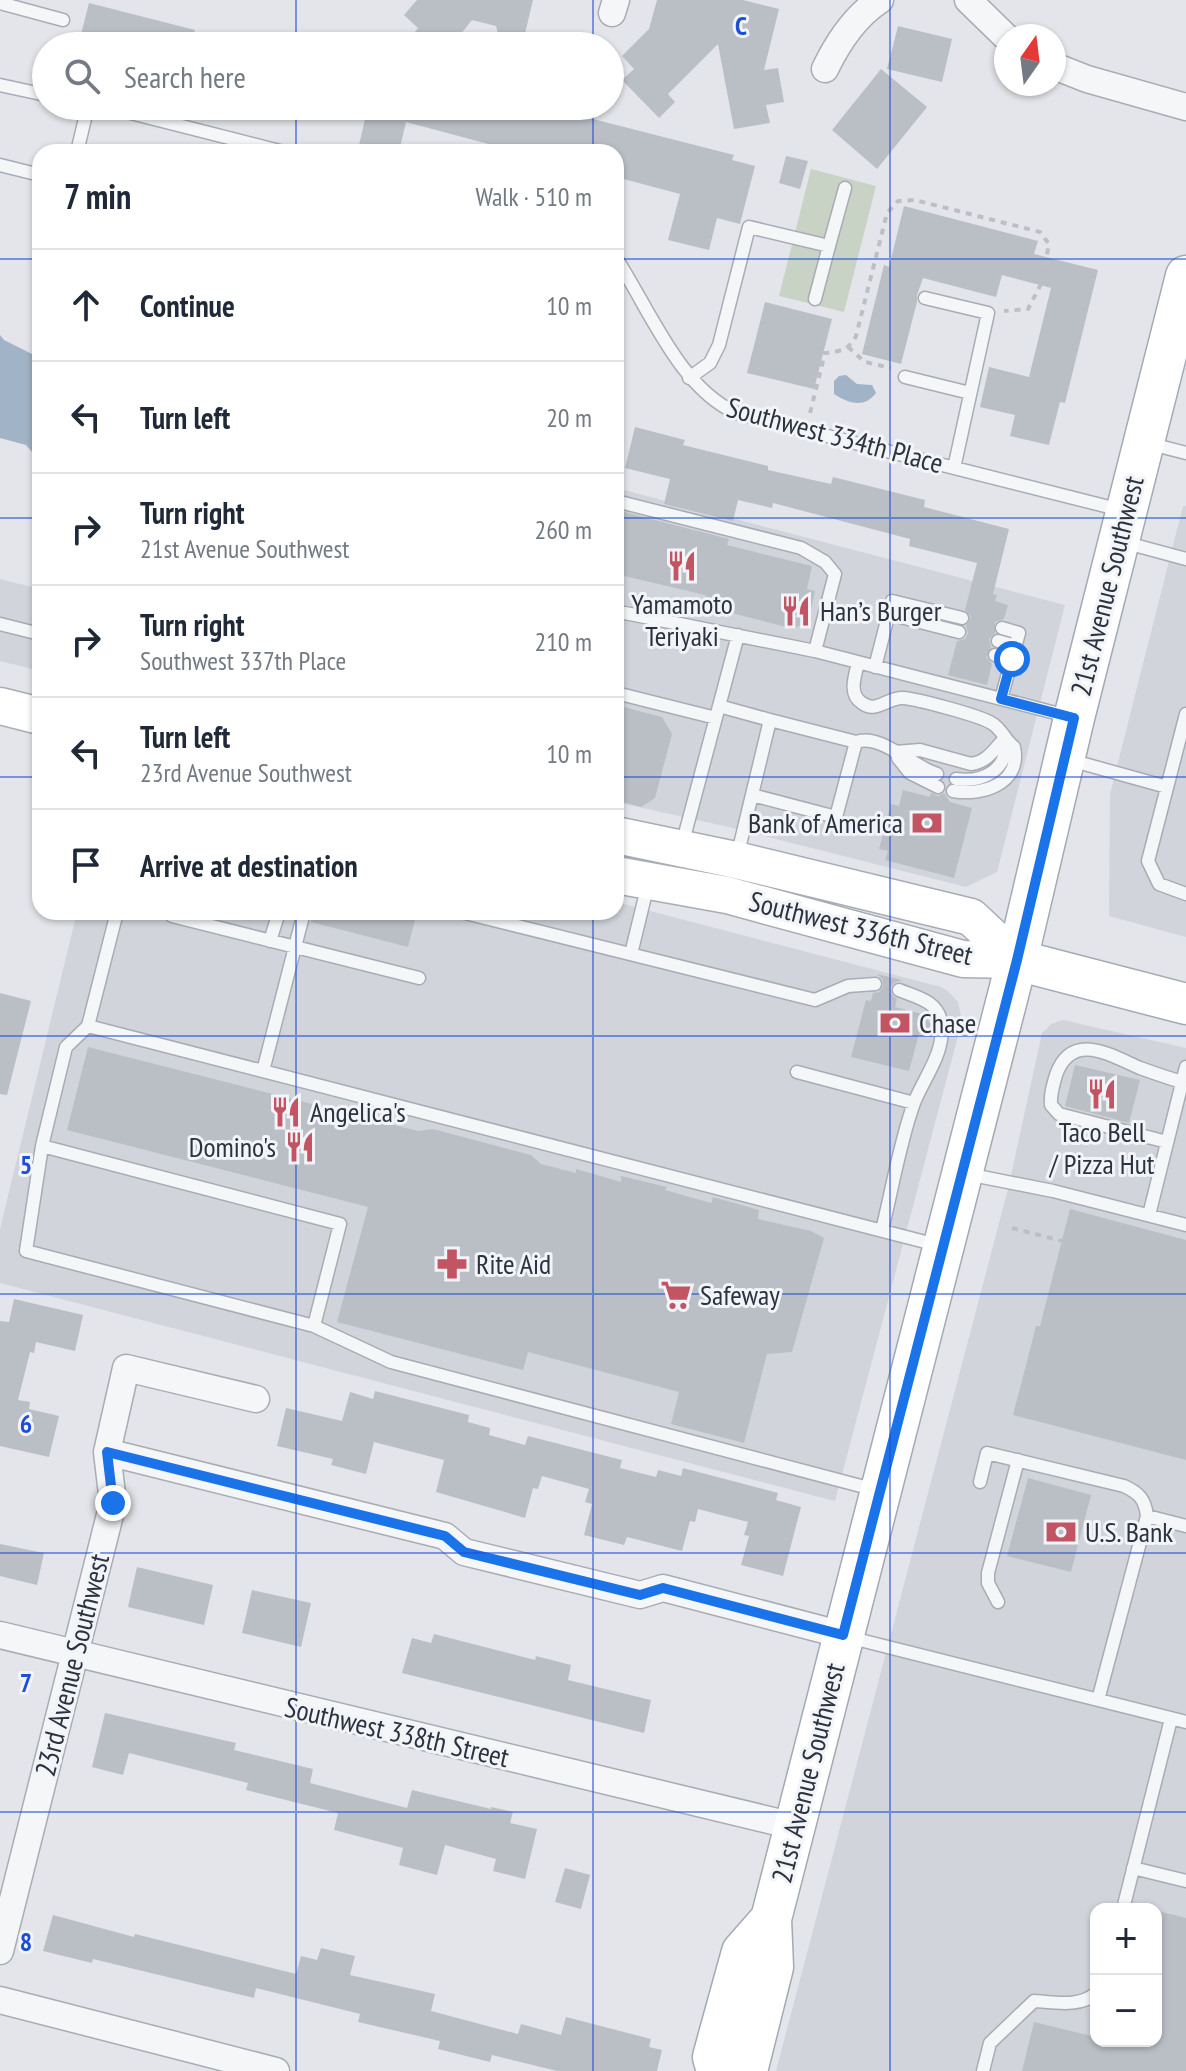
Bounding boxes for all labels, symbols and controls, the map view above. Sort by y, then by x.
text: C [735,9,747,42]
north arrow [994,24,1066,96]
search box [32,32,624,120]
icon: search [60,54,104,98]
text: Search here [124,57,246,96]
text: 7 min [64,174,131,218]
text: Walk · 510 m [475,180,592,213]
icon: ahead [64,283,108,327]
text: Continue [140,286,235,325]
text: 10 m [546,289,592,322]
street label: Southwest 334th Place [723,388,947,481]
icon: left [64,395,108,439]
text: Turn left [140,398,230,437]
text: 20 m [546,401,592,434]
street label: 21st Avenue Southwest [1061,472,1152,700]
text: Turn right [140,493,244,532]
icon: right [64,507,108,551]
text: 260 m [534,513,592,546]
text: 21st Avenue Southwest [140,532,349,565]
restaurant icon: Yamamoto Teriyaki [665,549,699,583]
place label: Yamamoto Teriyaki [631,585,733,654]
place label: Han’s Burger [820,592,942,629]
restaurant icon: Han’s Burger [779,594,813,628]
text: Turn right [140,605,244,644]
icon: right [64,619,108,663]
text: 210 m [534,625,592,658]
route start [994,641,1030,677]
text: Southwest 337th Place [140,644,346,677]
text: Turn left [140,717,230,756]
icon: left [64,731,108,775]
text: 10 m [546,737,592,770]
text: 23rd Avenue Southwest [140,756,352,789]
place label: Bank of America [748,804,903,841]
bank icon: Bank of America [910,806,944,840]
icon: arrive [64,843,108,887]
text: Arrive at destination [140,846,358,885]
street label: Southwest 336th Street [746,882,977,973]
place label: Chase [919,1004,976,1041]
bank icon: Chase [878,1006,912,1040]
restaurant icon: Taco Bell / Pizza Hut [1085,1077,1119,1111]
place label: Angelica's [310,1093,406,1130]
restaurant icon: Angelica's [269,1095,303,1129]
place label: Taco Bell / Pizza Hut [1048,1113,1155,1182]
place label: Domino's [189,1128,276,1165]
restaurant icon: Domino's [283,1130,317,1164]
text: 5 [20,1148,32,1181]
place label: Rite Aid [476,1245,551,1282]
pharmacy icon: Rite Aid [435,1247,469,1281]
place label: Safeway [700,1276,780,1313]
supermarket icon: Safeway [659,1278,693,1312]
text: 6 [20,1407,32,1440]
route end [95,1485,131,1521]
place label: U.S. Bank [1085,1513,1173,1550]
bank icon: U.S. Bank [1044,1515,1078,1549]
street label: 23rd Avenue Southwest [26,1549,117,1780]
street label: 21st Avenue Southwest [762,1659,853,1887]
text: 7 [20,1666,32,1699]
street label: Southwest 338th Street [281,1688,513,1775]
map controls [1090,1903,1162,2047]
button: + [1090,1903,1162,1975]
text: 8 [20,1925,32,1958]
button: − [1090,1975,1162,2047]

